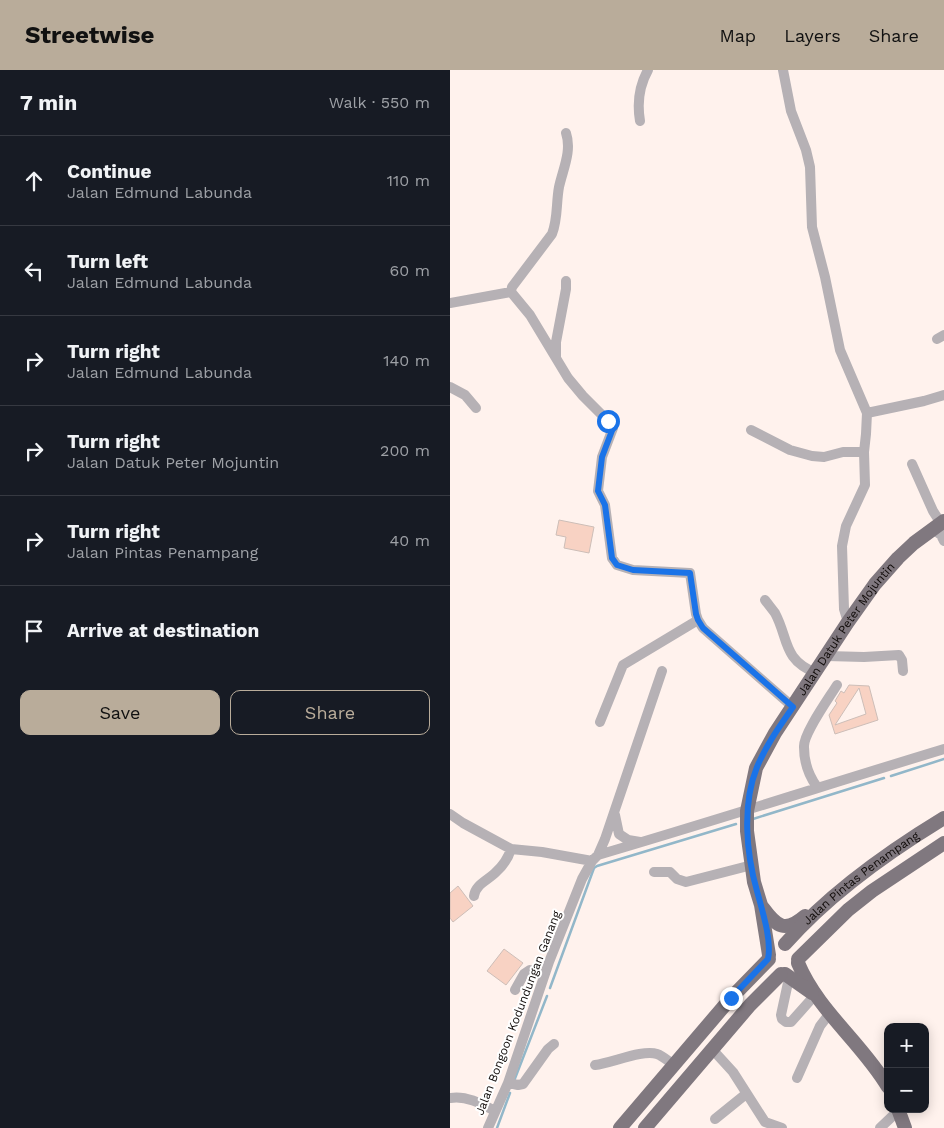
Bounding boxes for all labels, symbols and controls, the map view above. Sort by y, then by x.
text: Streetwise [25,21,154,49]
text: Map [719,25,756,46]
text: Layers [784,25,841,46]
text: Share [869,25,919,46]
text: 7 min [20,90,77,115]
text: Walk · 550 m [329,93,430,112]
text: Continue [67,160,151,183]
icon: ahead [20,167,48,195]
text: 110 m [387,171,430,190]
text: Jalan Edmund Labunda [67,183,252,202]
text: Turn left [67,250,148,273]
icon: left [20,257,48,285]
text: 60 m [390,261,430,280]
text: Jalan Edmund Labunda [67,273,252,292]
text: Turn right [67,340,160,363]
icon: right [20,347,48,375]
text: 140 m [383,351,430,370]
text: Jalan Edmund Labunda [67,363,252,382]
route start [597,410,620,433]
text: Turn right [67,430,160,453]
icon: right [20,437,48,465]
text: 200 m [380,441,430,460]
text: Jalan Datuk Peter Mojuntin [67,453,279,472]
text: Turn right [67,520,160,543]
icon: right [20,527,48,555]
text: 40 m [390,531,430,550]
text: Jalan Pintas Penampang [67,543,258,562]
street label: Jalan Datuk Peter Mojuntin [795,560,898,698]
icon: arrive [20,617,48,645]
text: Arrive at destination [67,619,259,642]
button: Save [20,690,220,735]
button: Share [230,690,430,735]
street label: Jalan Pintas Penampang [800,828,922,928]
street label: Jalan Bongoon Kodundungan Ganang [472,908,564,1117]
route end [720,987,743,1010]
map controls [884,1023,929,1113]
button: + [884,1023,929,1068]
button: − [884,1068,929,1113]

